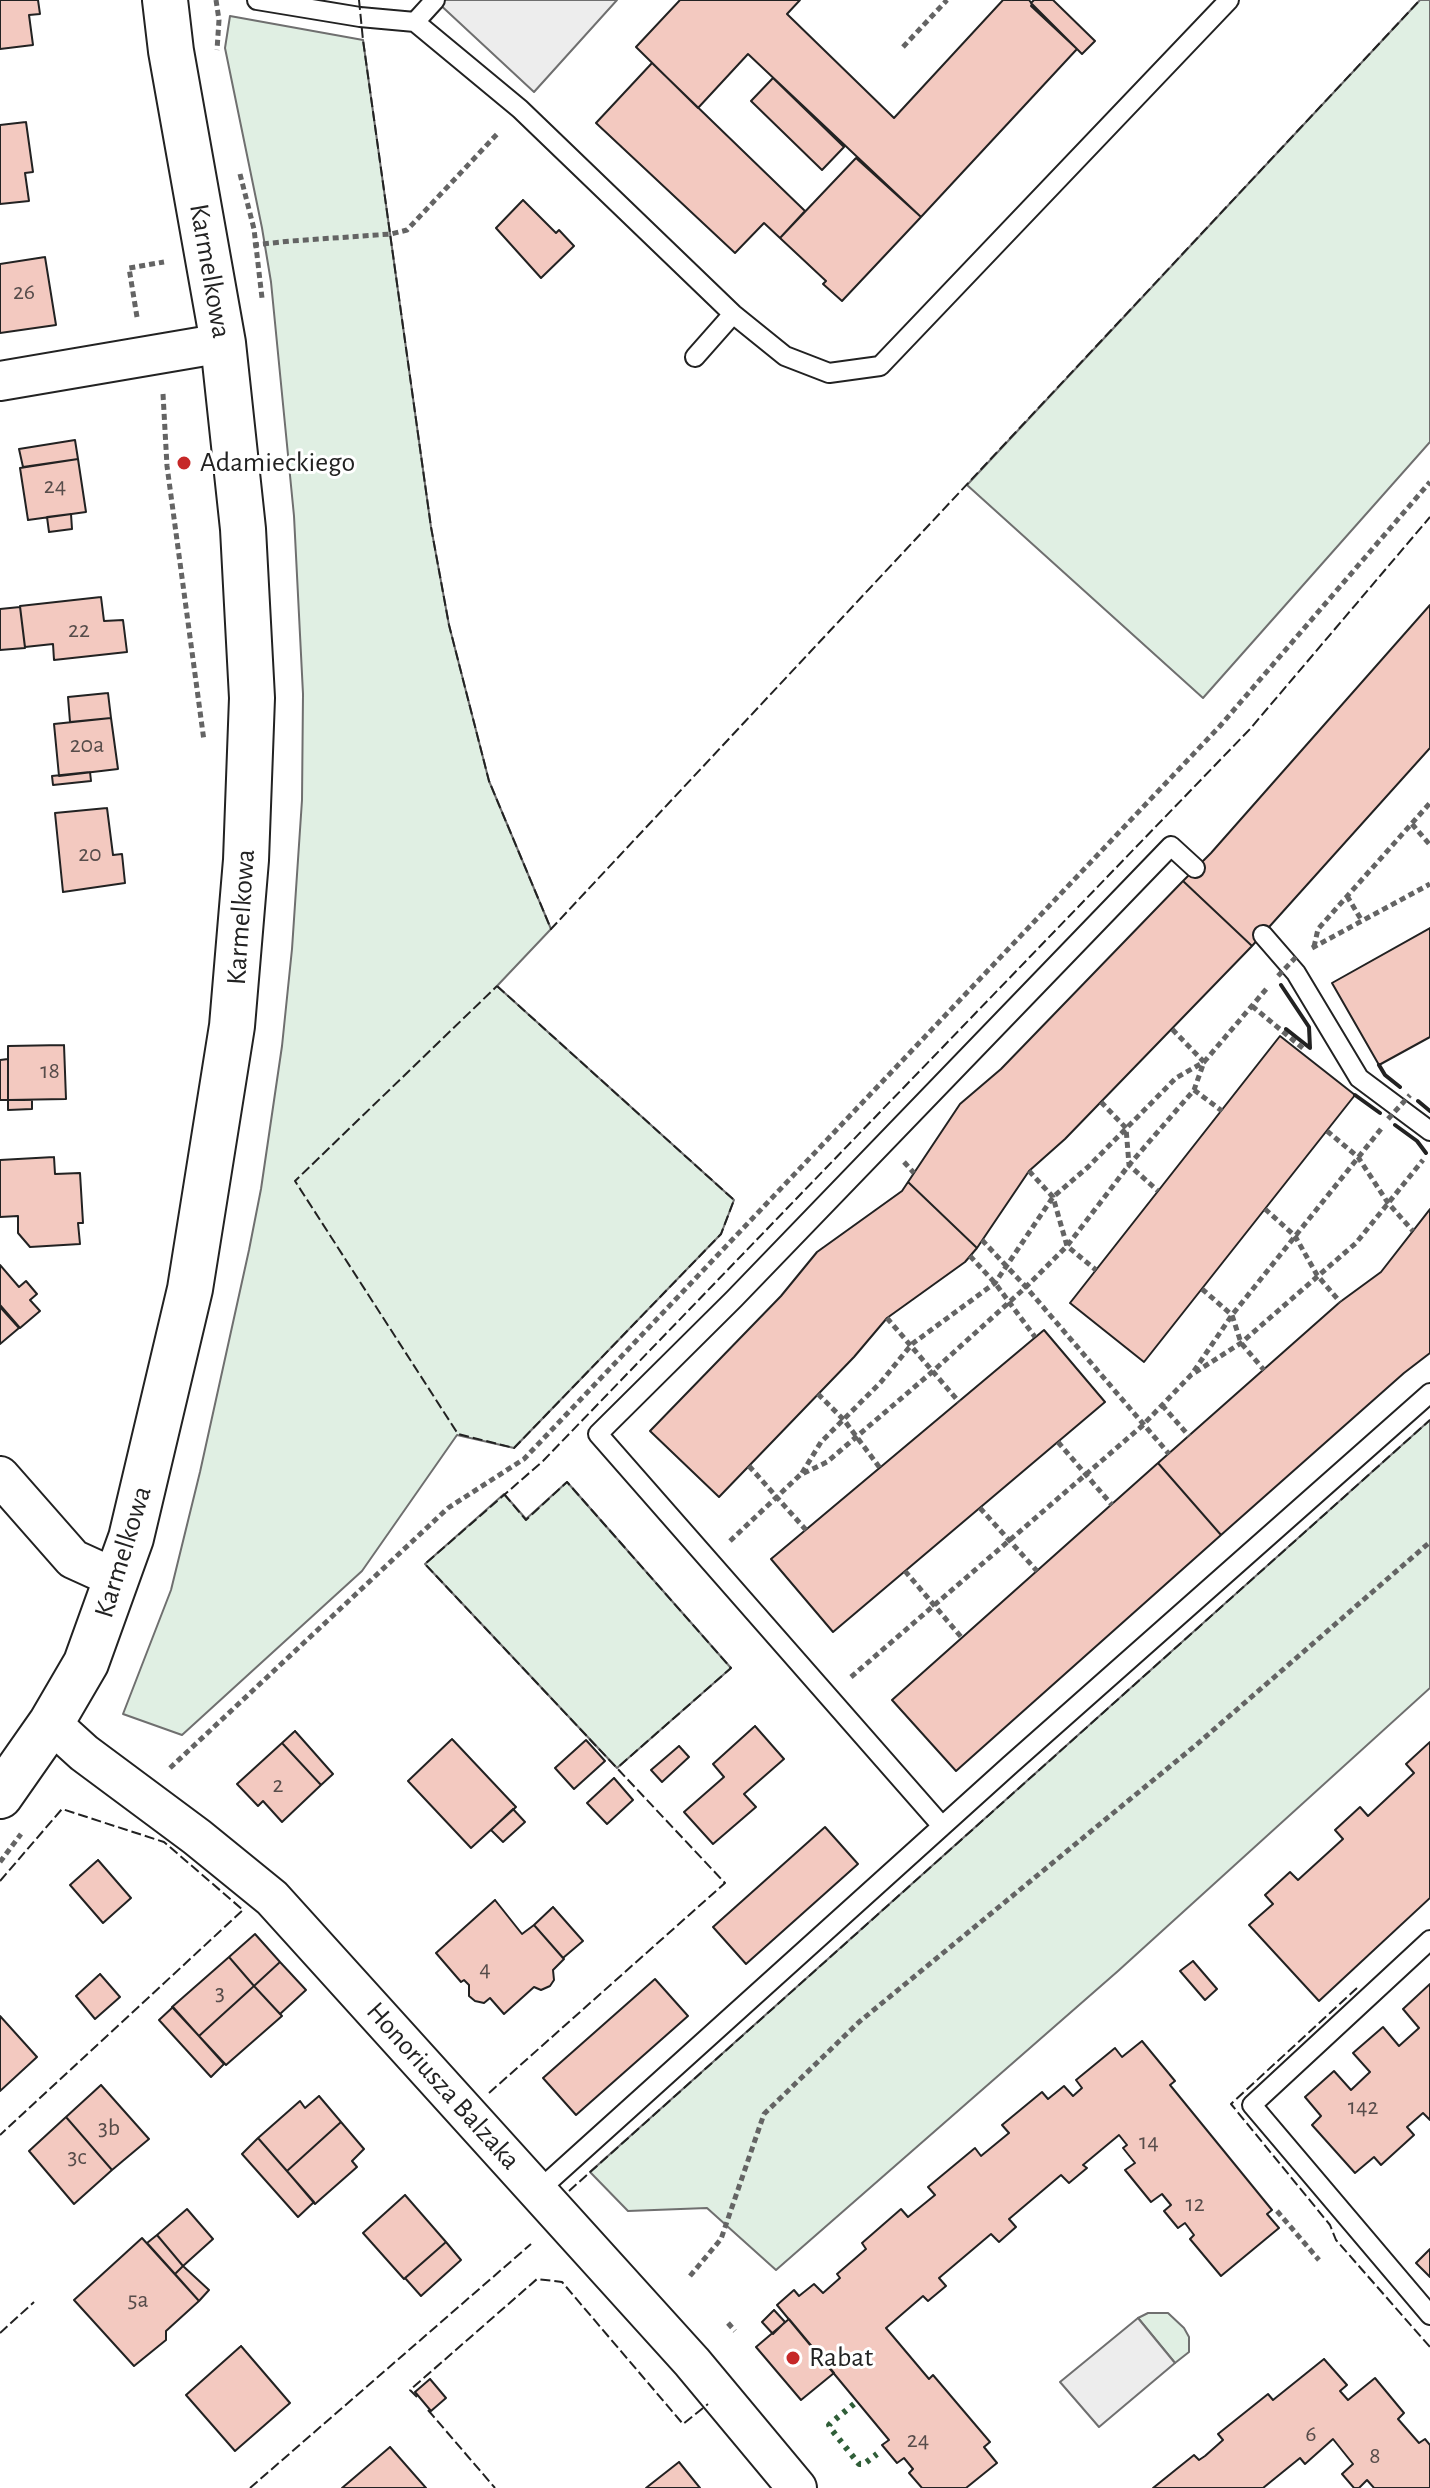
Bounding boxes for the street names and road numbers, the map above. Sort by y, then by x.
street label: Karmelkowa [182,201,238,341]
street label: Karmelkowa [219,848,263,986]
street label: Karmelkowa [87,1482,159,1622]
street label: Honoriusza Balzaka [359,1995,527,2177]

